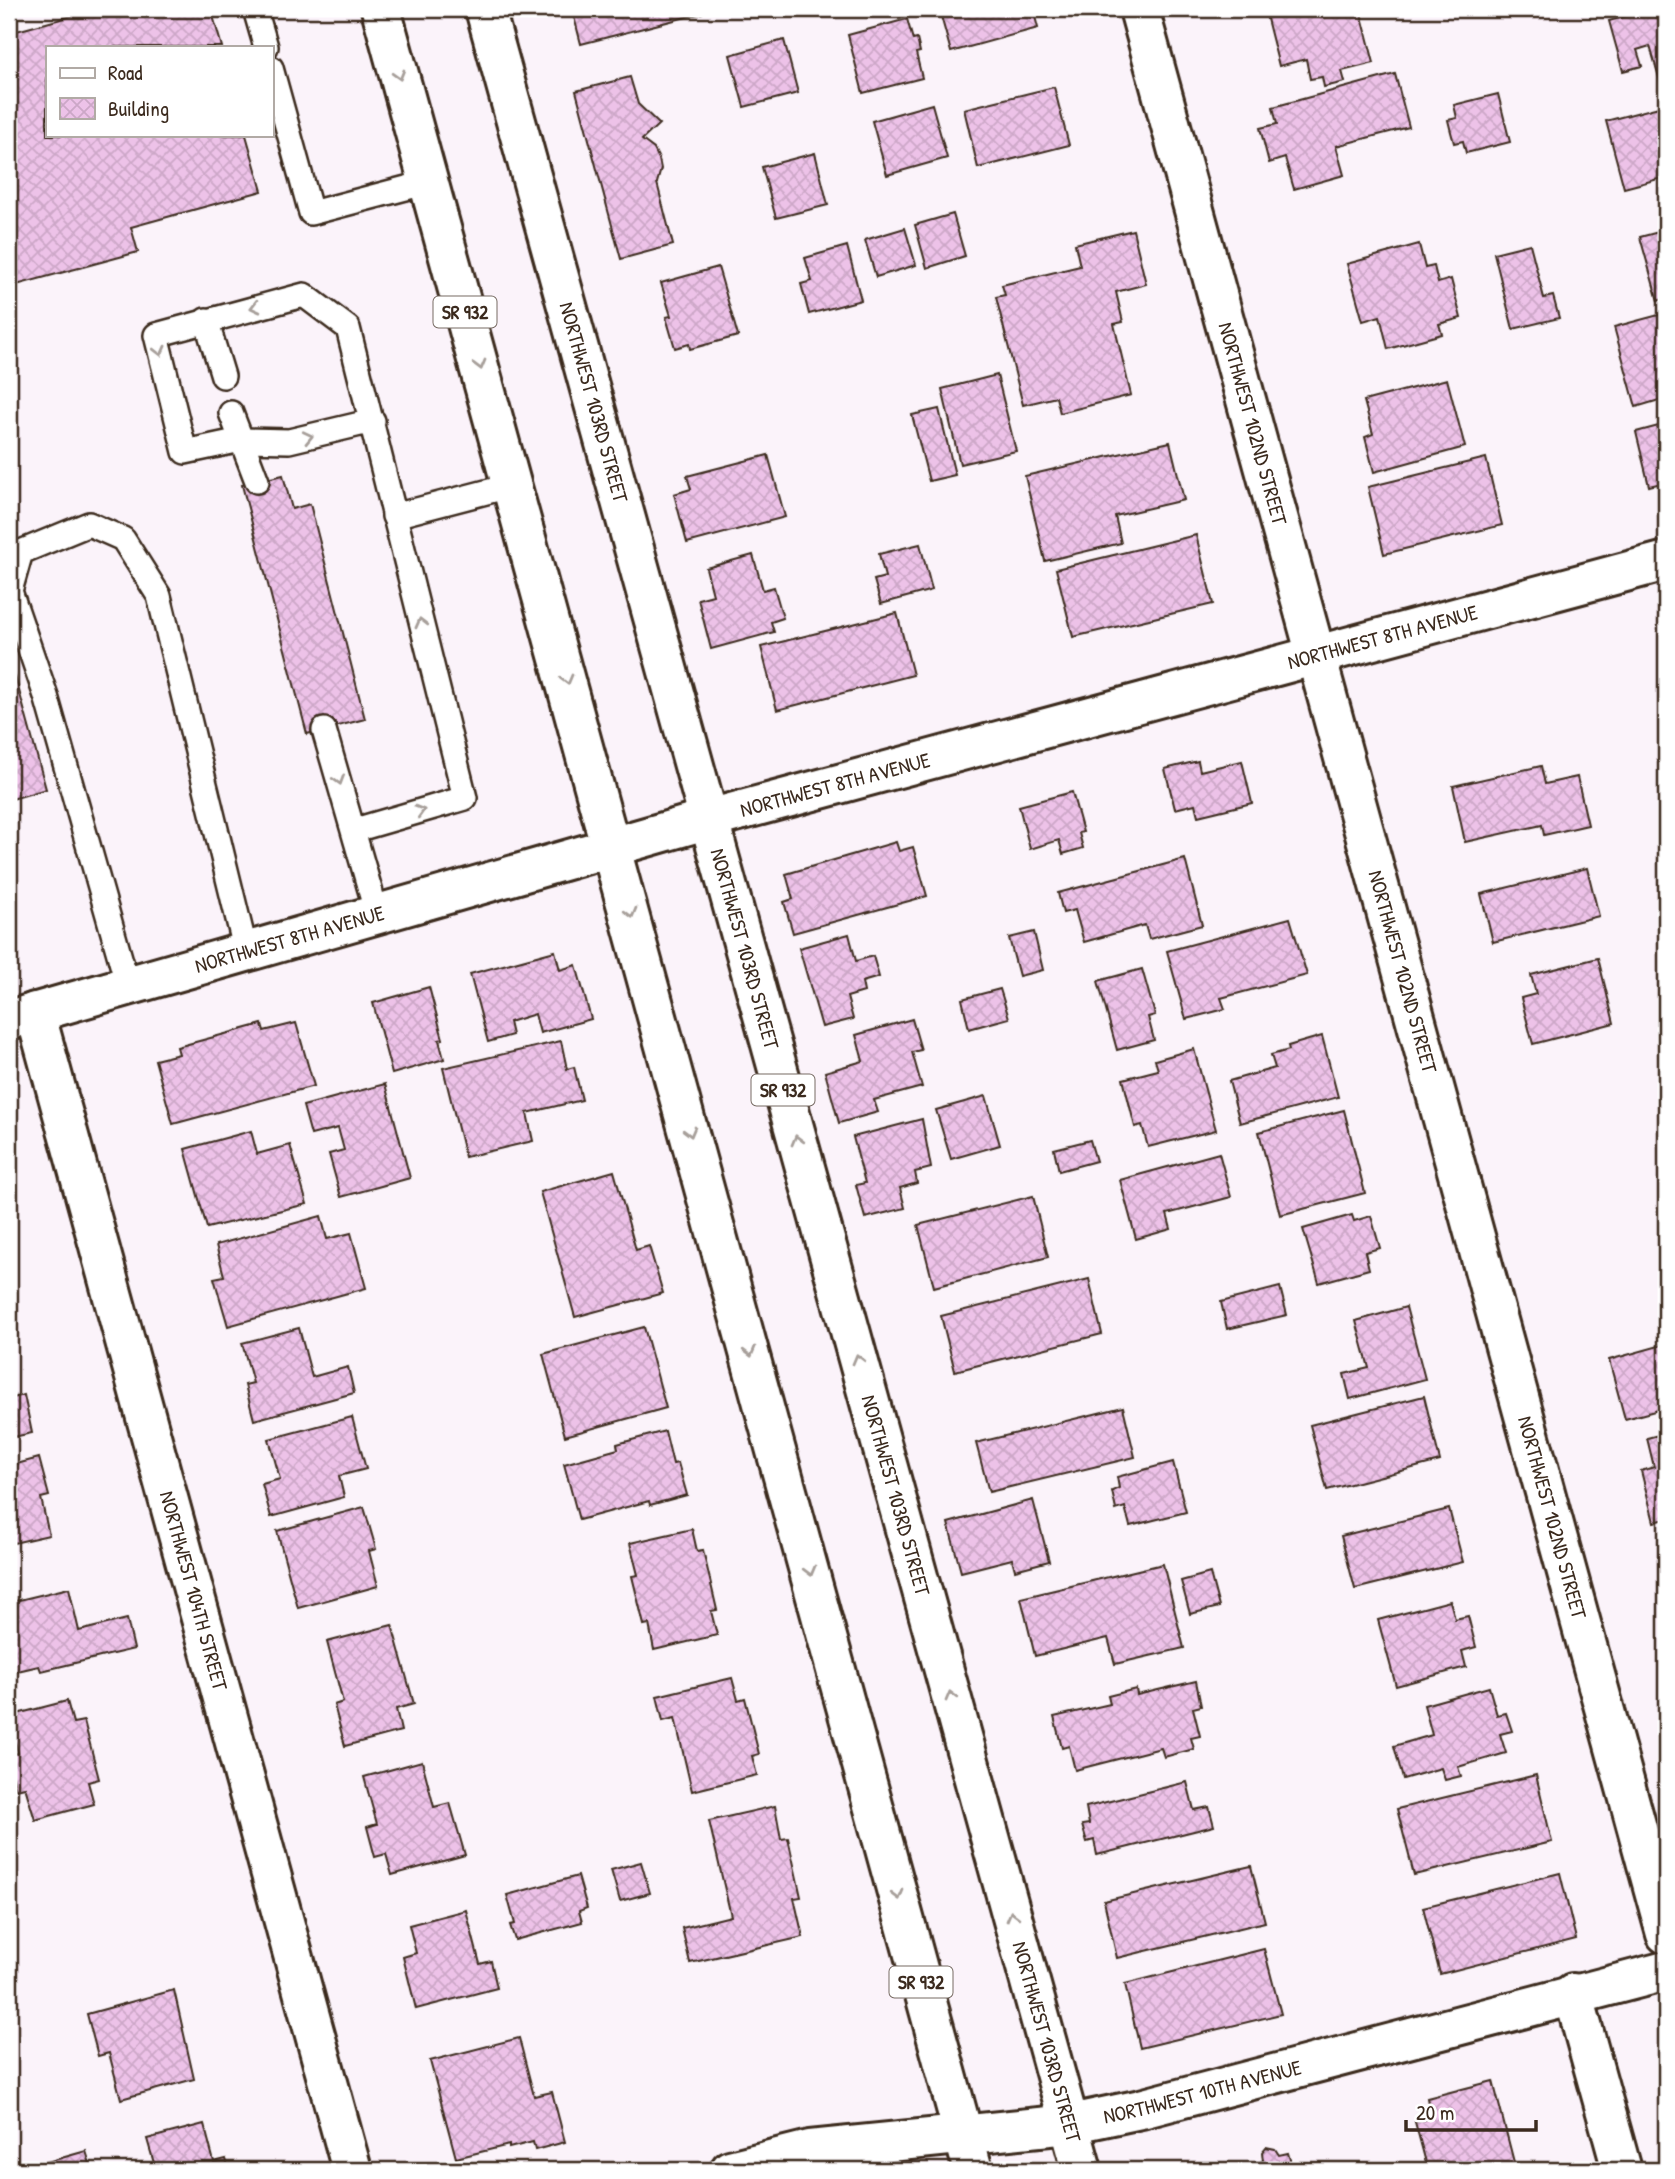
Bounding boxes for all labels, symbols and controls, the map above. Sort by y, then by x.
legend [46,46,273,136]
text: Road [108,58,142,87]
one-way arrow [391,68,405,80]
text: Building [108,94,169,123]
road number: SR 932 [434,296,496,328]
one-way arrow [249,299,261,313]
street label: NORTHWEST 103RD STREET [553,299,636,507]
street label: NORTHWEST 102ND STREET [1211,319,1295,529]
one-way arrow [152,345,166,357]
one-way arrow [471,358,486,370]
one-way arrow [302,431,314,445]
street label: NORTHWEST 8TH AVENUE [1284,597,1481,676]
one-way arrow [415,617,429,629]
one-way arrow [559,674,573,686]
street label: NORTHWEST 8TH AVENUE [737,745,933,824]
one-way arrow [331,774,346,786]
one-way arrow [414,805,426,820]
street label: NORTHWEST 103RD STREET [704,845,787,1053]
street label: NORTHWEST 102ND STREET [1361,867,1445,1077]
street label: NORTHWEST 8TH AVENUE [192,898,388,980]
one-way arrow [622,907,637,919]
road number: SR 932 [752,1074,814,1106]
one-way arrow [682,1126,697,1138]
one-way arrow [791,1134,806,1146]
one-way arrow [742,1346,756,1358]
one-way arrow [852,1353,866,1365]
street label: NORTHWEST 103RD STREET [855,1392,938,1600]
street label: NORTHWEST 102ND STREET [1511,1413,1594,1623]
street label: NORTHWEST 104TH STREET [153,1488,235,1695]
one-way arrow [802,1565,816,1577]
one-way arrow [945,1691,960,1703]
one-way arrow [889,1888,904,1900]
one-way arrow [1006,1910,1020,1922]
street label: NORTHWEST 103RD STREET [1006,1938,1089,2146]
road number: SR 932 [890,1966,953,1998]
street label: NORTHWEST 10TH AVENUE [1101,2052,1305,2131]
scale bar [1406,2088,1535,2132]
text: 20 m [1416,2098,1454,2127]

